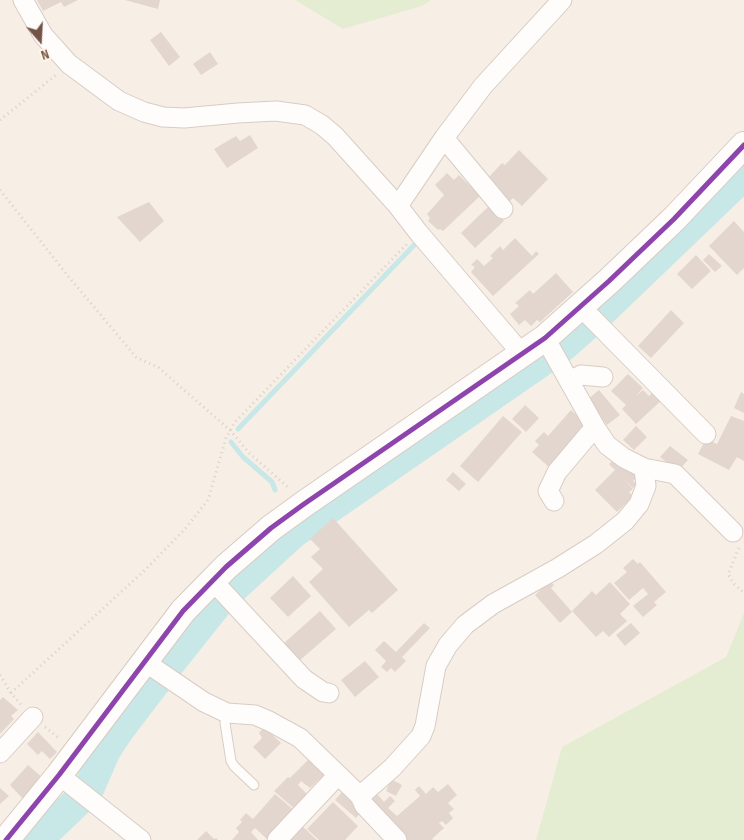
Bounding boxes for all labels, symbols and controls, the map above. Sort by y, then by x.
north arrow [15,15,65,65]
text: N [39,45,51,64]

